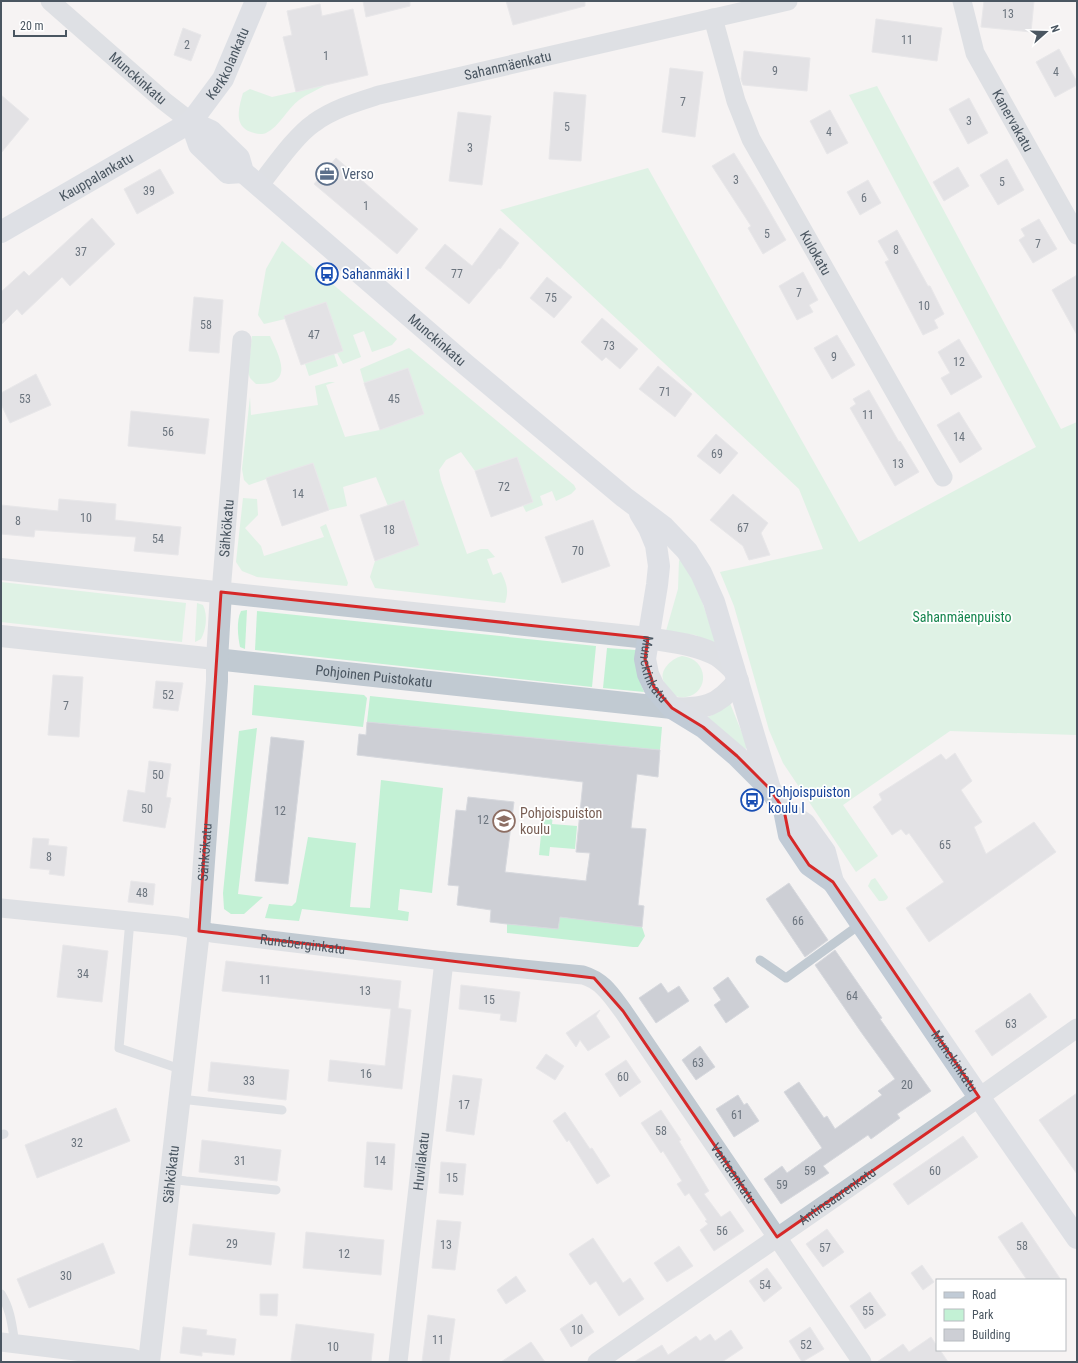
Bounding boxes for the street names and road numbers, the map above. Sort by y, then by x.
street label: Kerkkolankatu [203,25,252,103]
street label: Sahanmäenkatu [463,48,553,83]
street label: Munckinkatu [106,49,170,108]
street label: Kanervakatu [989,87,1037,154]
street label: Kauppalankatu [57,149,136,204]
street label: Kulokatu [797,228,835,278]
street label: Munckinkatu [405,311,469,369]
street label: Sähkökatu [216,499,237,558]
street label: Munckinkatu [637,634,672,706]
street label: Pohjoinen Puistokatu [315,662,433,690]
street label: Sähkökatu [195,823,215,882]
street label: Runeberginkatu [259,931,346,957]
street label: Munckinkatu [928,1027,981,1095]
street label: Huvilakatu [410,1131,432,1191]
street label: Vantaankatu [707,1140,759,1206]
street label: Sähkökatu [159,1144,182,1204]
street label: Antinsaarenkatu [795,1164,879,1228]

